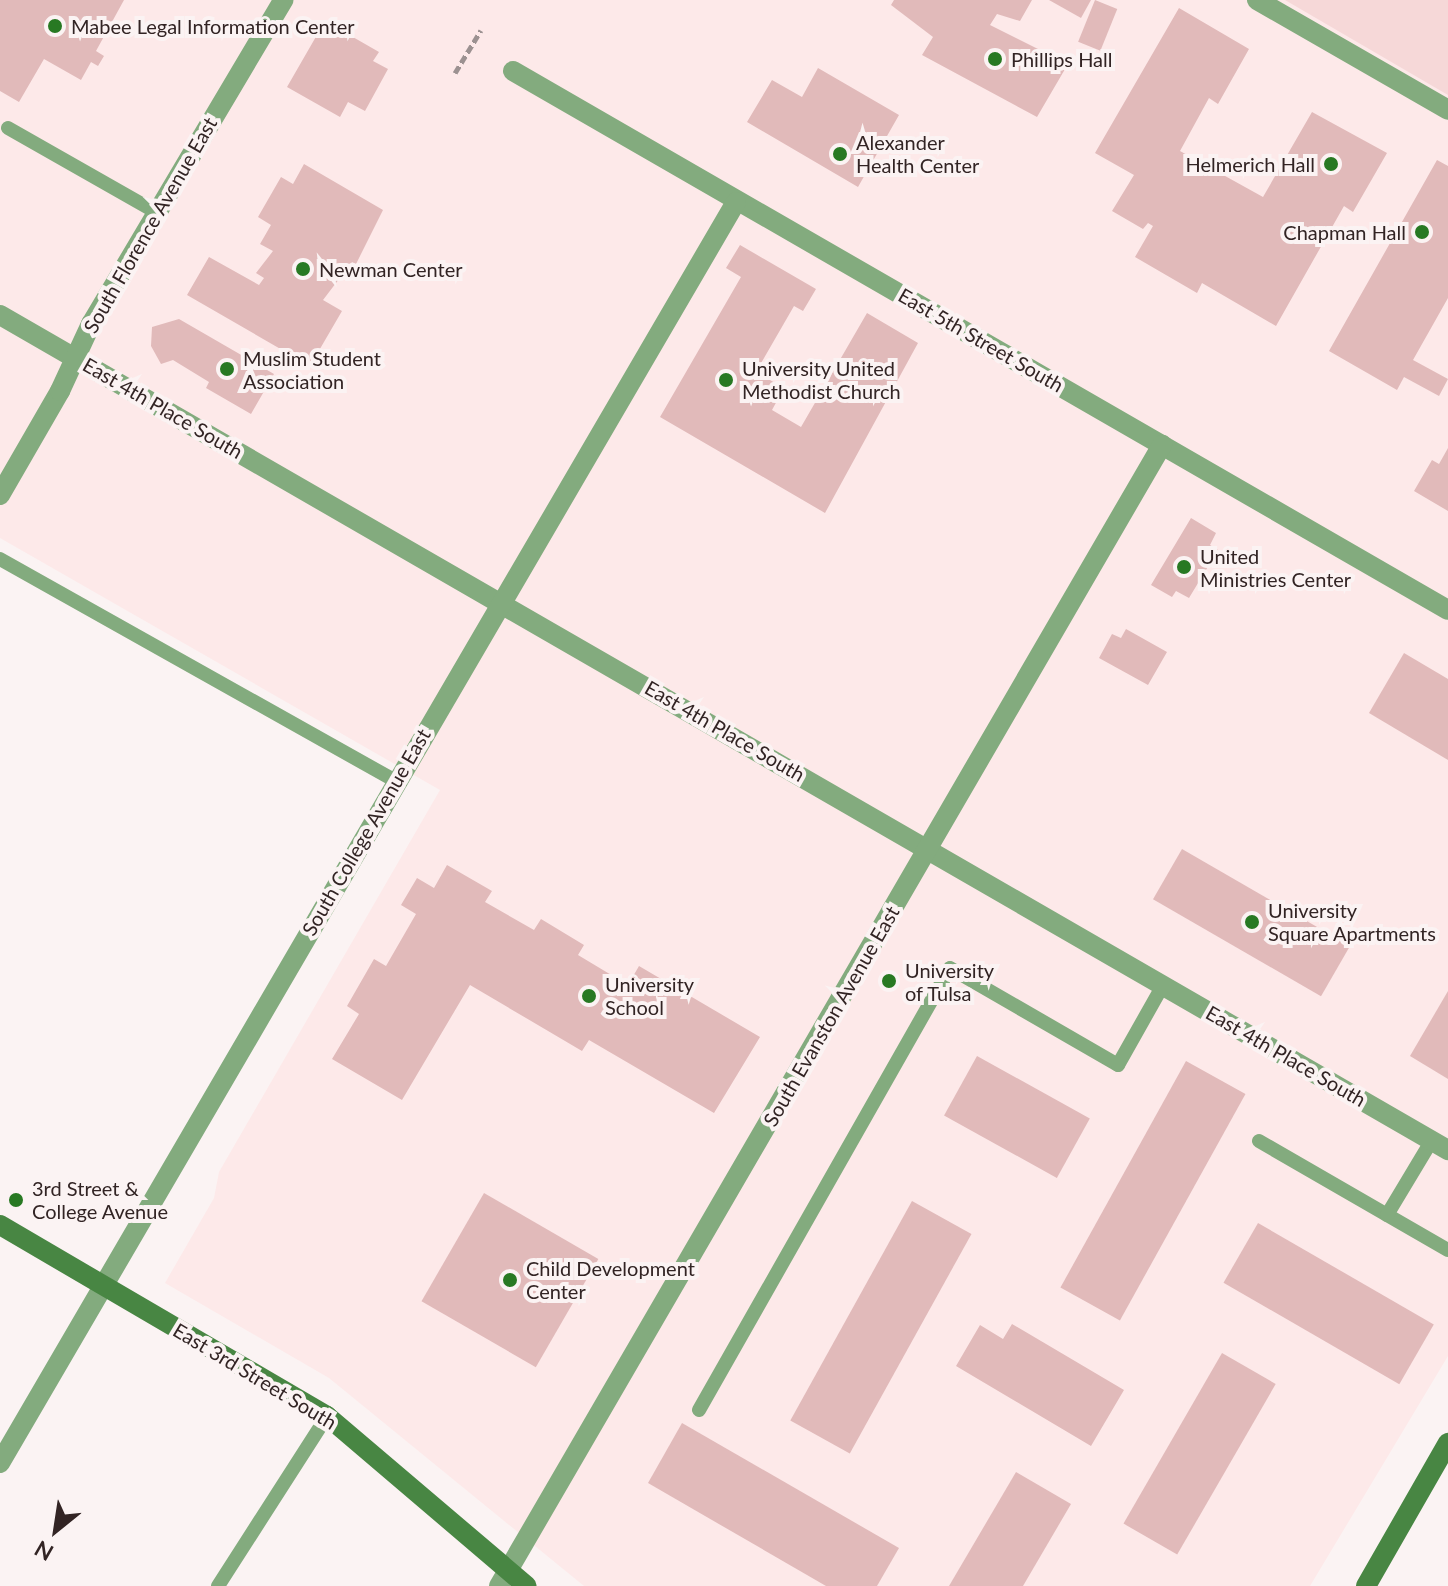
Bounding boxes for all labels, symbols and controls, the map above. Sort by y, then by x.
place label: Mabee Legal Information Center [71,14,355,38]
marker: Mabee Legal Information Center [46,17,64,35]
place label: Phillips Hall [1011,47,1112,71]
marker: Phillips Hall [986,50,1004,68]
street label: South Florence Avenue East [78,112,222,338]
place label: Alexander Health Center [856,130,979,177]
marker: Alexander Health Center [831,145,849,163]
place label: Helmerich Hall [1185,152,1315,176]
marker: Helmerich Hall [1322,155,1340,173]
place label: Chapman Hall [1283,220,1406,244]
marker: Chapman Hall [1413,223,1431,241]
place label: Newman Center [319,257,462,281]
marker: Newman Center [294,260,312,278]
street label: East 5th Street South [894,283,1068,397]
place label: Muslim Student Association [243,346,381,393]
street label: East 4th Place South [79,352,247,464]
place label: University United Methodist Church [742,356,901,403]
marker: Muslim Student Association [218,360,236,378]
marker: University United Methodist Church [717,371,735,389]
place label: United Ministries Center [1200,544,1351,591]
marker: United Ministries Center [1175,558,1193,576]
street label: East 4th Place South [641,675,809,787]
street label: South College Avenue East [297,724,435,940]
place label: University Square Apartments [1268,898,1437,945]
street label: South Evanston Avenue East [758,901,904,1131]
marker: University Square Apartments [1243,913,1261,931]
place label: University of Tulsa [905,958,994,1005]
place label: University School [605,972,694,1019]
marker: University of Tulsa [880,972,898,990]
marker: University School [580,987,598,1005]
street label: East 4th Place South [1202,1000,1370,1112]
place label: 3rd Street & College Avenue [32,1176,169,1223]
marker: 3rd Street & College Avenue [7,1191,25,1209]
place label: Child Development Center [526,1256,695,1303]
marker: Child Development Center [501,1271,519,1289]
street label: East 3rd Street South [169,1318,341,1434]
north arrow [16,1490,96,1570]
text: N [30,1535,58,1567]

